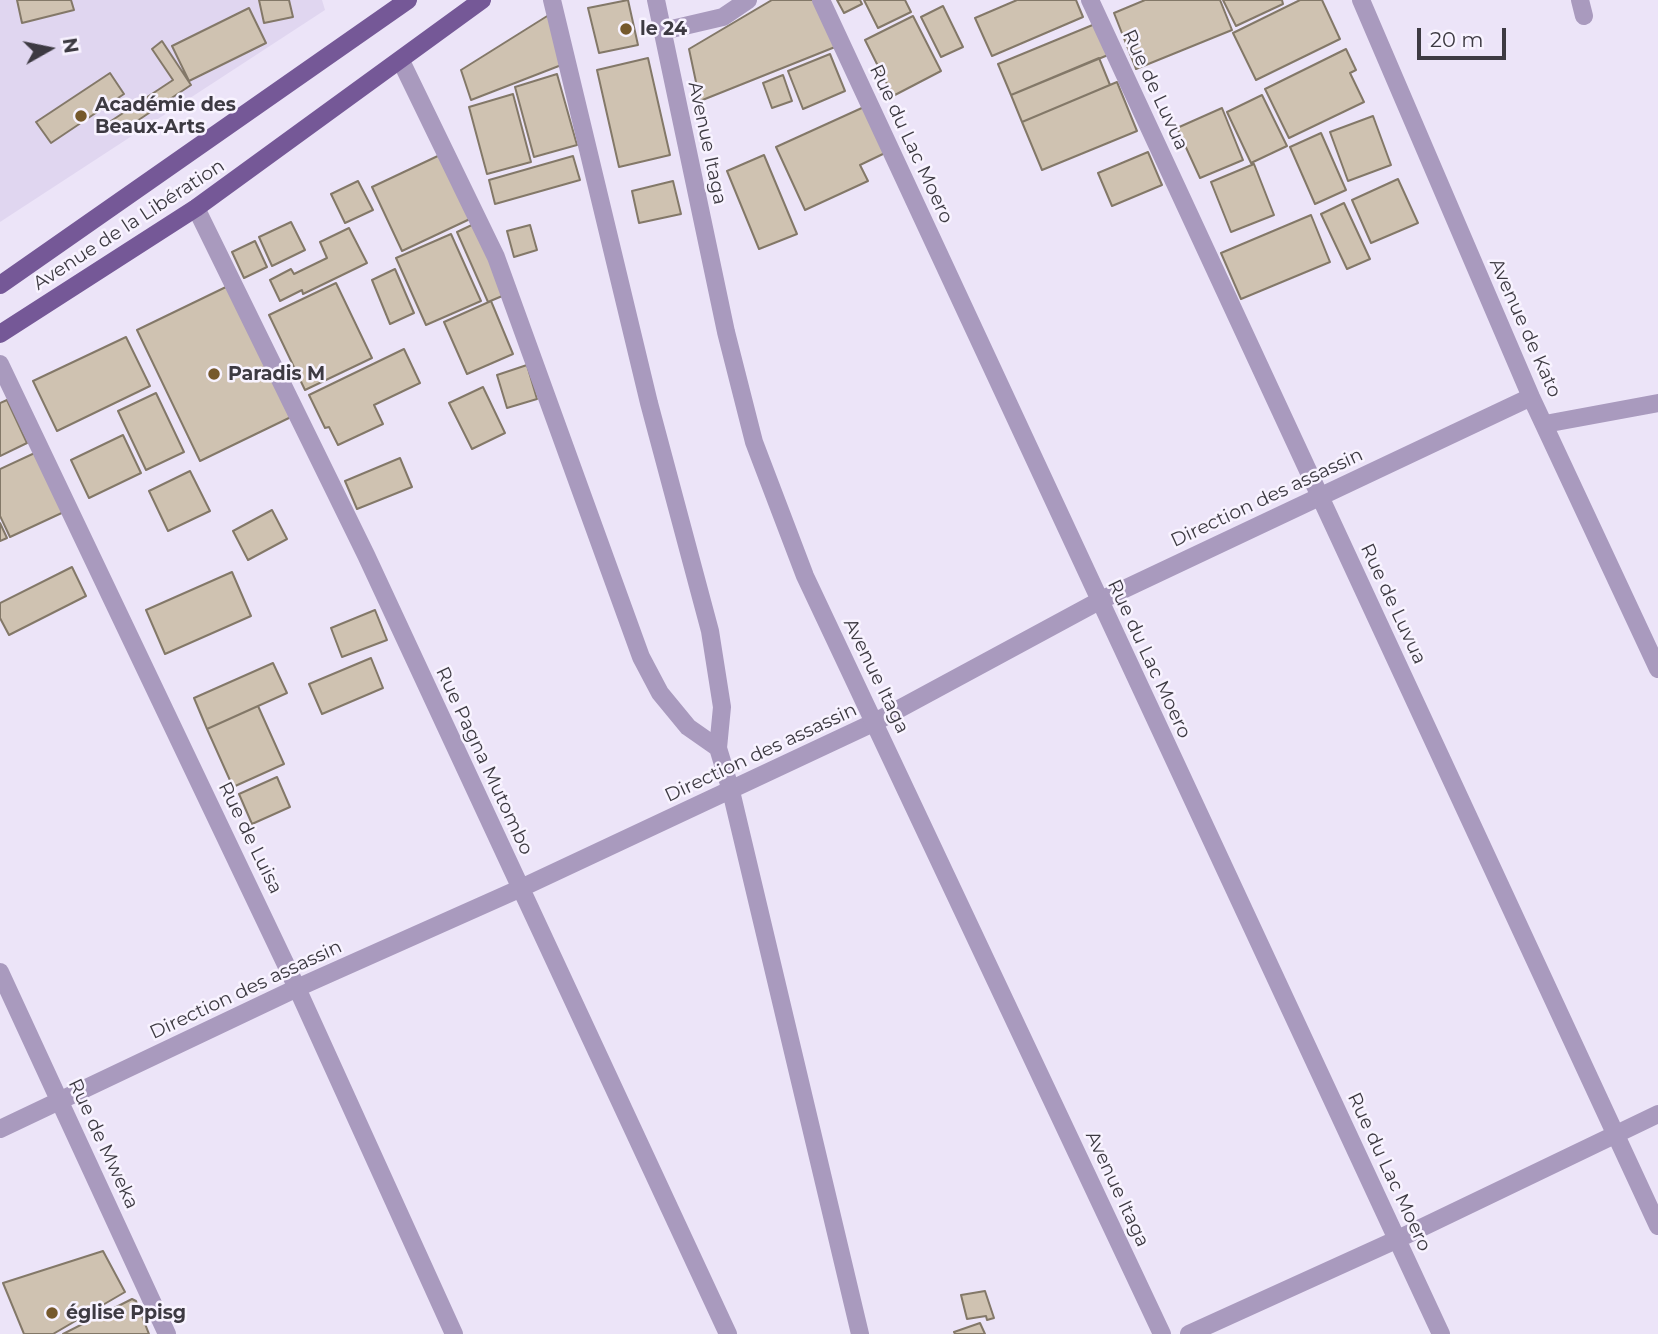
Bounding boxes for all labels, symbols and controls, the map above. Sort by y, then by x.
north arrow [14,14,84,84]
scale bar [1420,14,1509,58]
place label: le 24 [640,18,687,40]
marker: le 24 [618,21,634,37]
street label: Rue de Luvua [1117,26,1193,154]
text: 20 m [1430,27,1484,52]
text: N [58,36,83,55]
street label: Rue du Lac Moero [864,61,958,227]
street label: Avenue Itaga [683,79,731,207]
place label: Académie des Beaux-Arts [95,94,236,138]
marker: Académie des Beaux-Arts [73,108,89,124]
street label: Avenue de la Libération [29,155,229,295]
street label: Avenue de Kato [1484,255,1566,401]
place label: Paradis M [228,363,325,385]
marker: Paradis M [206,366,222,382]
street label: Direction des assassin [1167,443,1367,553]
street label: Rue de Luvua [1355,540,1431,668]
street label: Rue du Lac Moero [1102,576,1196,742]
street label: Avenue Itaga [838,615,914,737]
street label: Rue Pagna Mutombo [430,663,538,859]
street label: Direction des assassin [661,698,861,808]
street label: Rue de Luisa [213,778,287,898]
street label: Direction des assassin [146,935,346,1045]
street label: Rue de Mweka [63,1075,143,1213]
street label: Rue du Lac Moero [1342,1089,1436,1255]
street label: Avenue Itaga [1080,1127,1154,1251]
place label: église Ppisg [66,1302,186,1324]
marker: église Ppisg [44,1305,60,1321]

